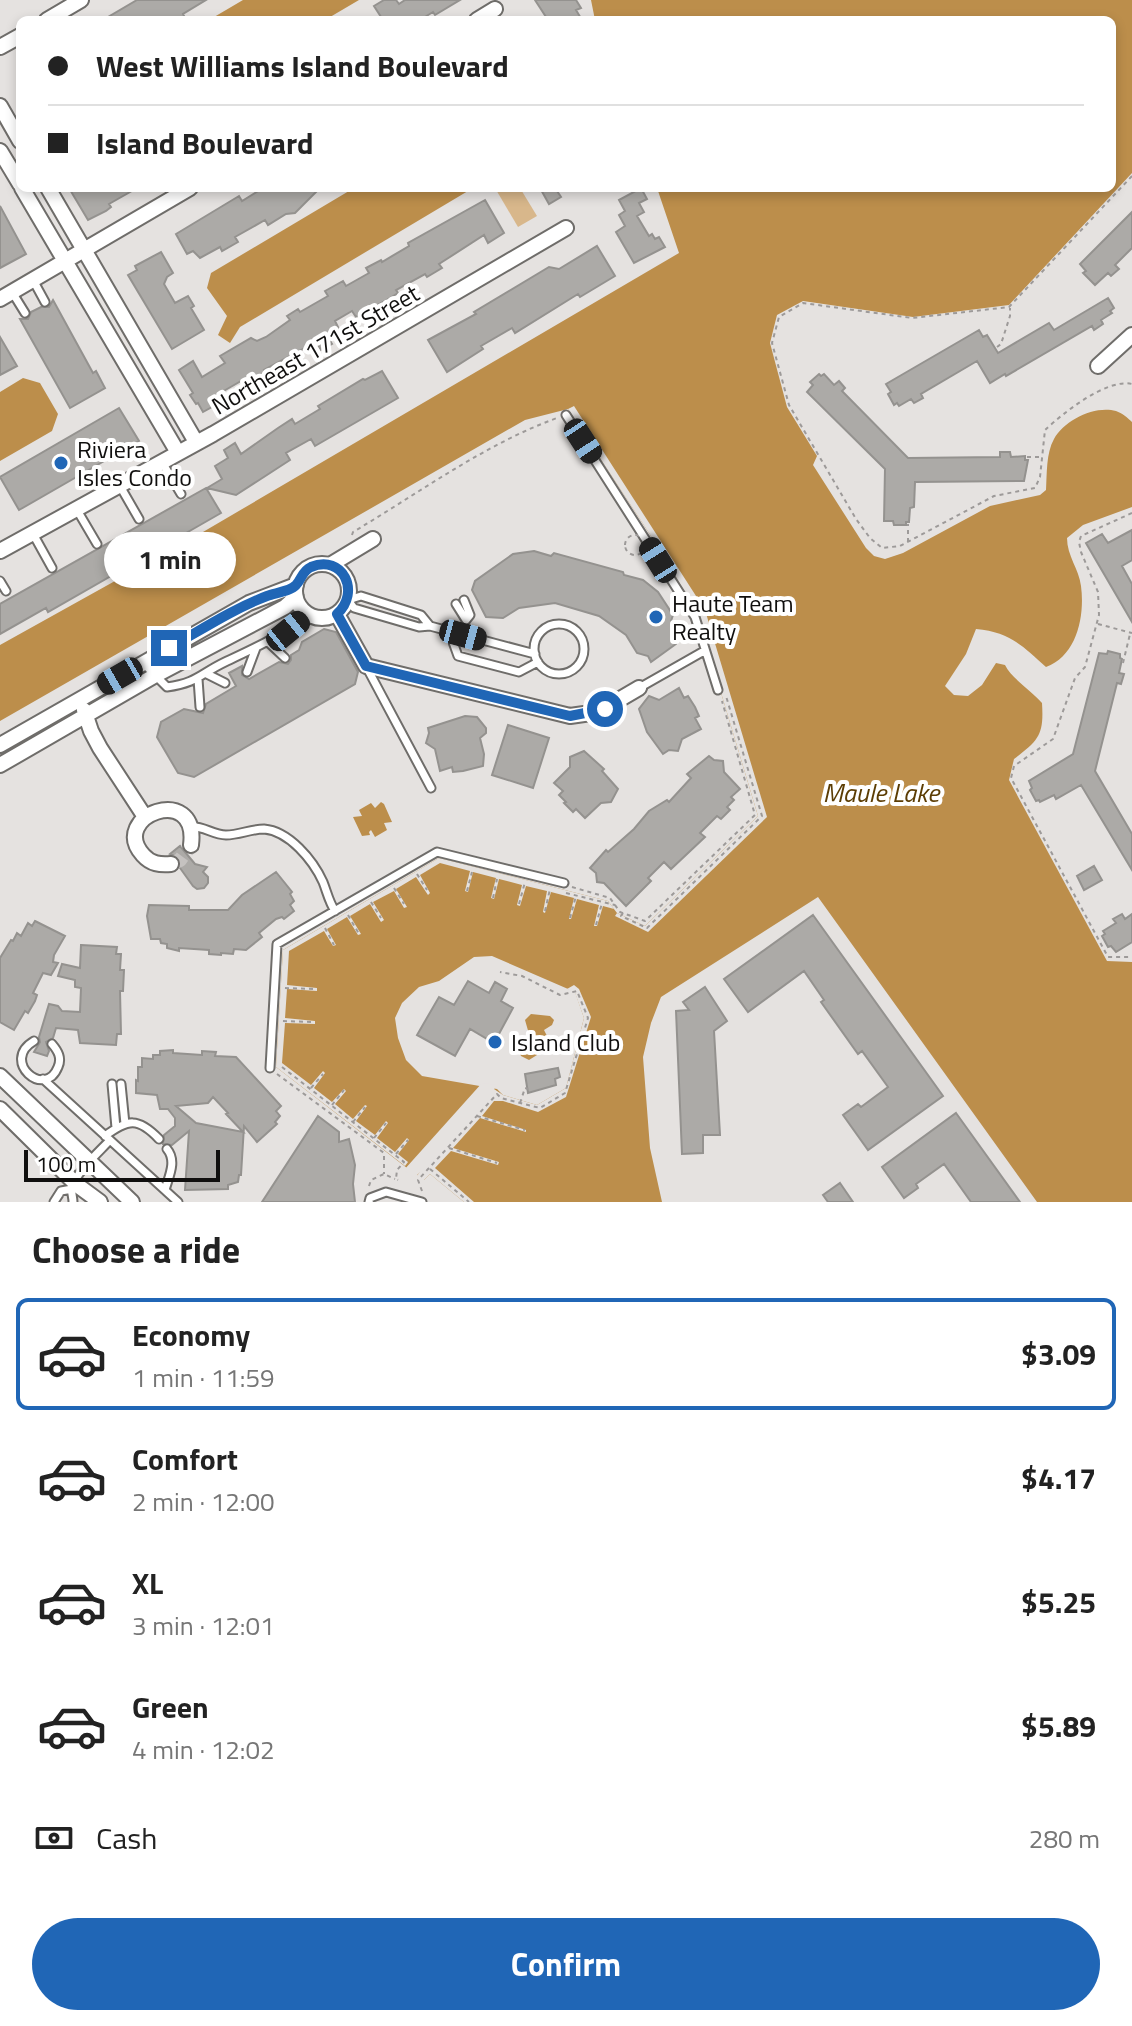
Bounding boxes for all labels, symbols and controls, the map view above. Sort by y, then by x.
text: West Williams Island Boulevard [96,43,509,89]
text: Island Boulevard [96,120,314,166]
street label: Northeast 171st Street [204,275,426,423]
car [560,414,606,468]
place label: Riviera Isles Condo [77,431,192,495]
marker: Riviera Isles Condo [52,454,70,472]
callout: 1 min [103,532,235,588]
car [635,533,681,587]
text: 1 min [138,540,202,579]
place label: Haute Team Realty [672,585,793,649]
car [262,607,314,655]
marker: Haute Team Realty [647,608,665,626]
car [437,617,489,653]
route end [151,630,187,666]
car [93,654,147,698]
route start [587,691,623,727]
water label: Maule Lake [823,773,941,812]
place label: Island Club [511,1024,620,1060]
marker: Island Club [486,1033,504,1051]
scale bar [24,1146,220,1182]
text: 100 m [36,1147,96,1181]
text: Choose a ride [32,1222,240,1277]
text: Economy [132,1312,250,1358]
icon: car [36,1318,108,1390]
text: $3.09 [1021,1331,1096,1377]
text: 1 min · 11:59 [132,1358,275,1397]
text: Comfort [132,1436,238,1482]
icon: car [36,1442,108,1514]
text: $4.17 [1021,1455,1096,1501]
text: 2 min · 12:00 [132,1482,275,1521]
text: XL [132,1560,163,1606]
icon: car [36,1566,108,1638]
text: $5.25 [1021,1579,1096,1625]
text: 3 min · 12:01 [132,1606,275,1645]
text: Green [132,1684,209,1730]
icon: car [36,1690,108,1762]
text: $5.89 [1021,1703,1096,1749]
text: 4 min · 12:02 [132,1730,275,1769]
text: Cash [96,1815,157,1861]
icon: cash [32,1816,76,1860]
text: 280 m [1029,1819,1100,1858]
button: Confirm [32,1918,1100,2010]

